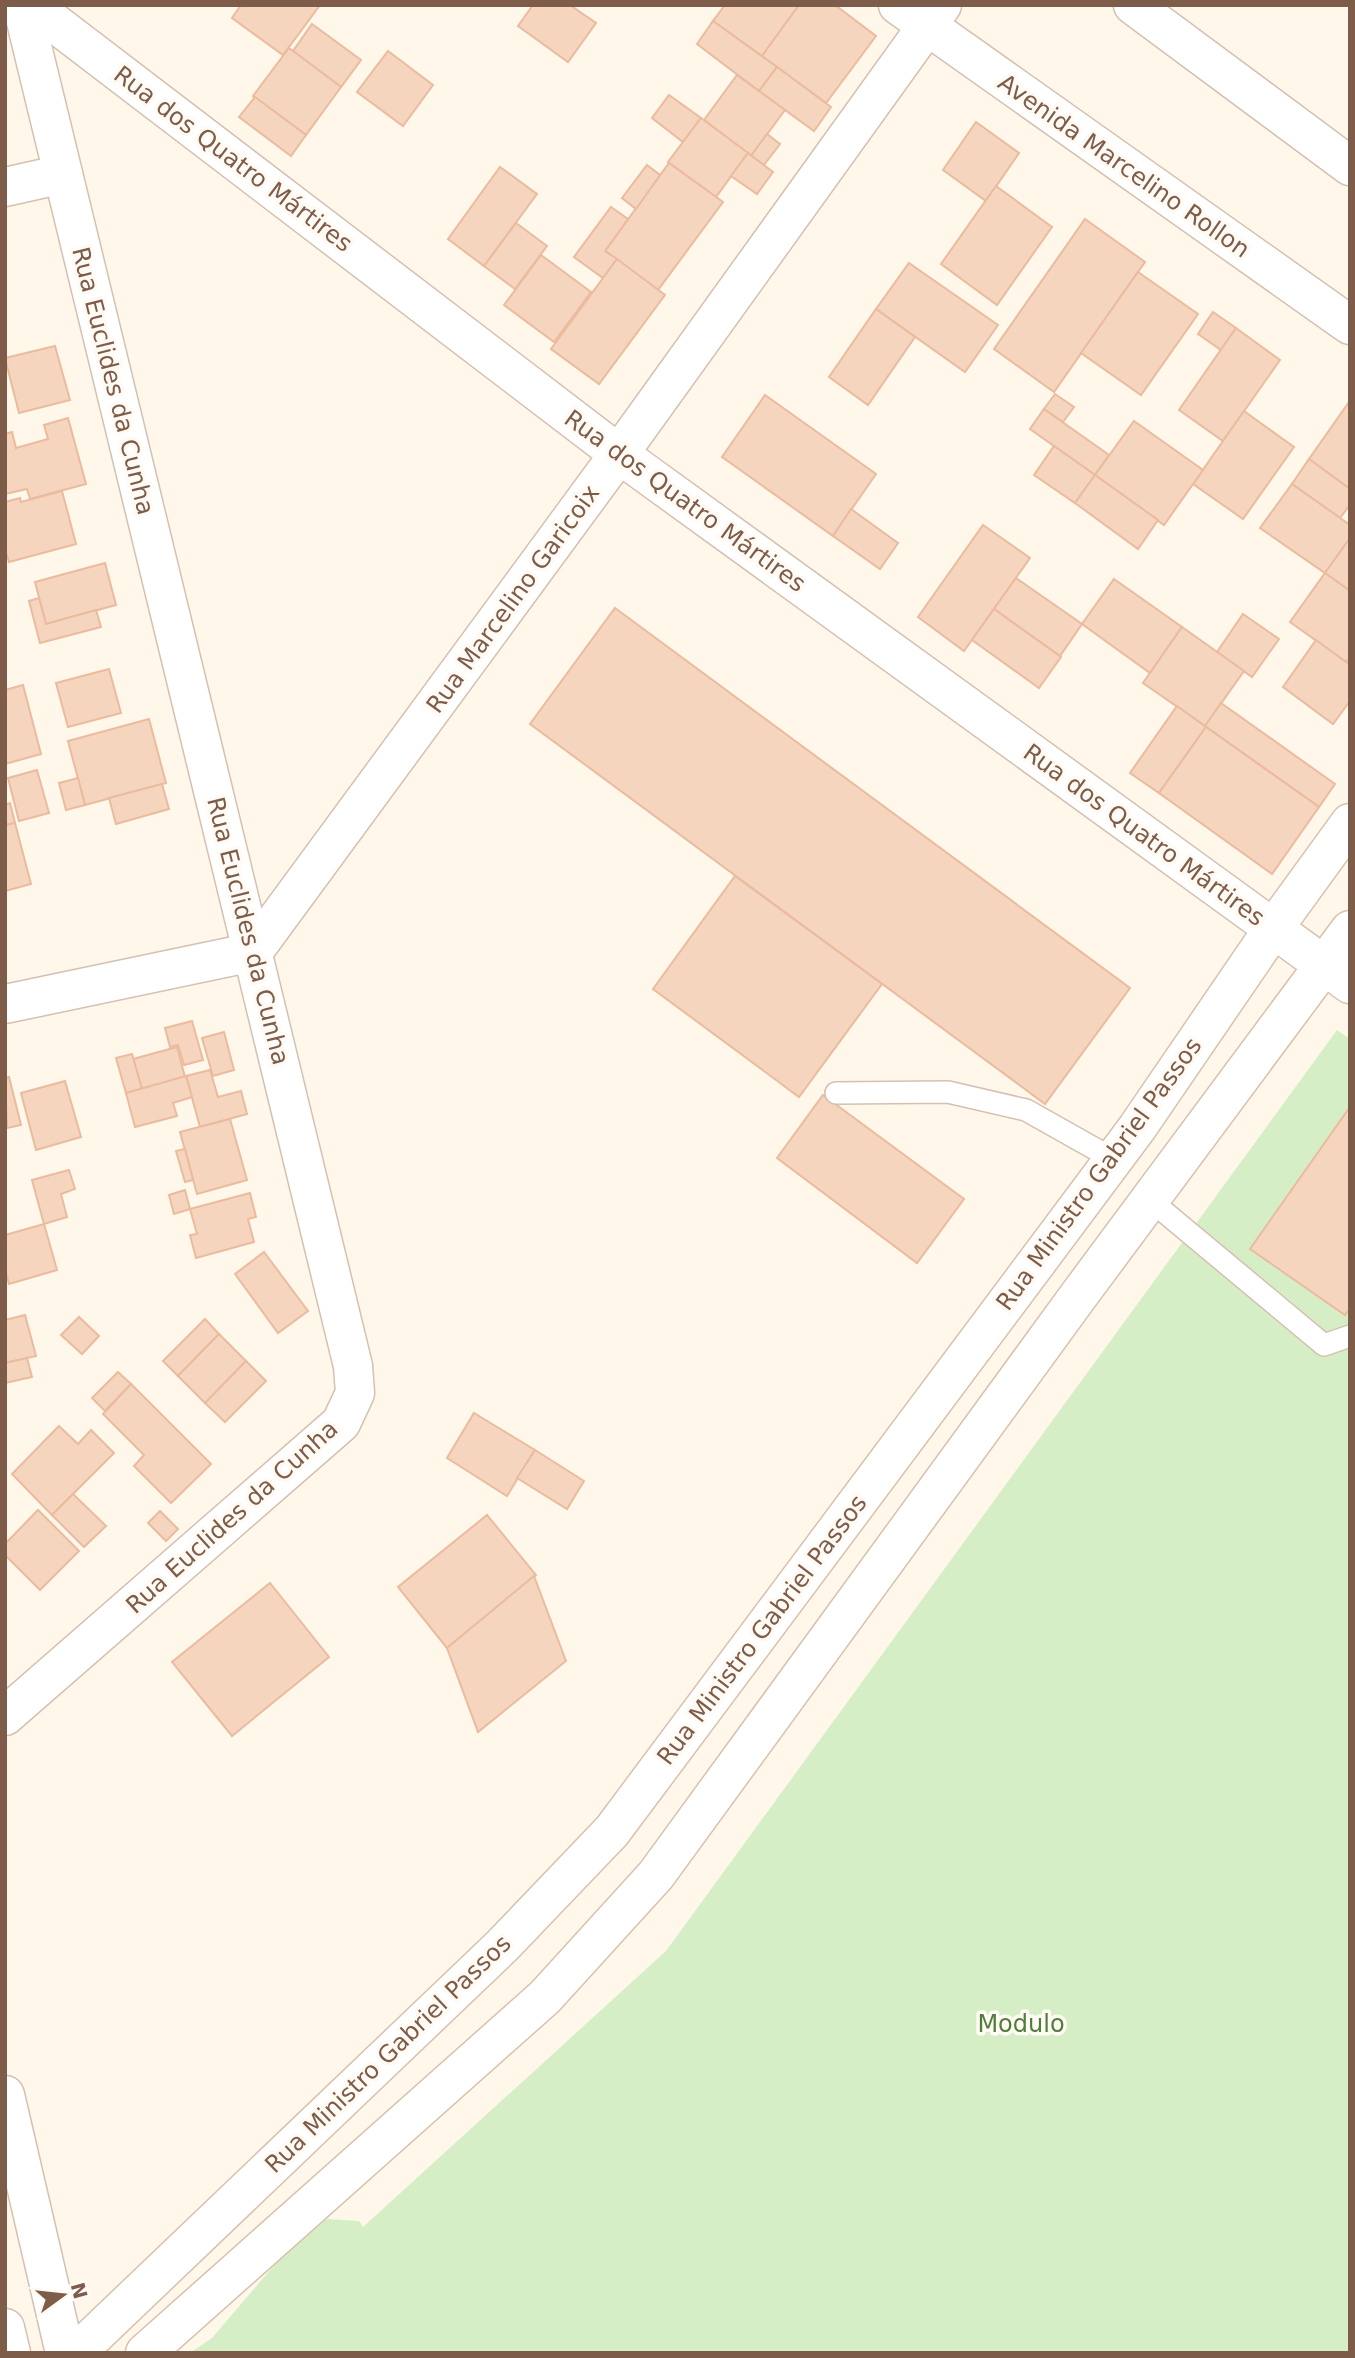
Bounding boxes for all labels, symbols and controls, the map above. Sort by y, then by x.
street label: Rua dos Quatro Mártires [108,60,358,258]
street label: Avenida Marcelino Rollon [993,68,1255,264]
street label: Rua Euclides da Cunha [66,244,160,518]
street label: Rua dos Quatro Mártires [559,404,811,598]
street label: Rua Marcelino Garicoix [421,479,605,719]
street label: Rua dos Quatro Mártires [1018,738,1270,932]
street label: Rua Euclides da Cunha [201,794,295,1068]
street label: Rua Ministro Gabriel Passos [991,1032,1207,1316]
street label: Rua Euclides da Cunha [121,1415,343,1619]
street label: Rua Ministro Gabriel Passos [651,1490,873,1770]
street label: Rua Ministro Gabriel Passos [259,1929,517,2179]
park label: Modulo [977,2010,1065,2038]
north arrow [28,2260,98,2330]
text: N [67,2280,92,2301]

